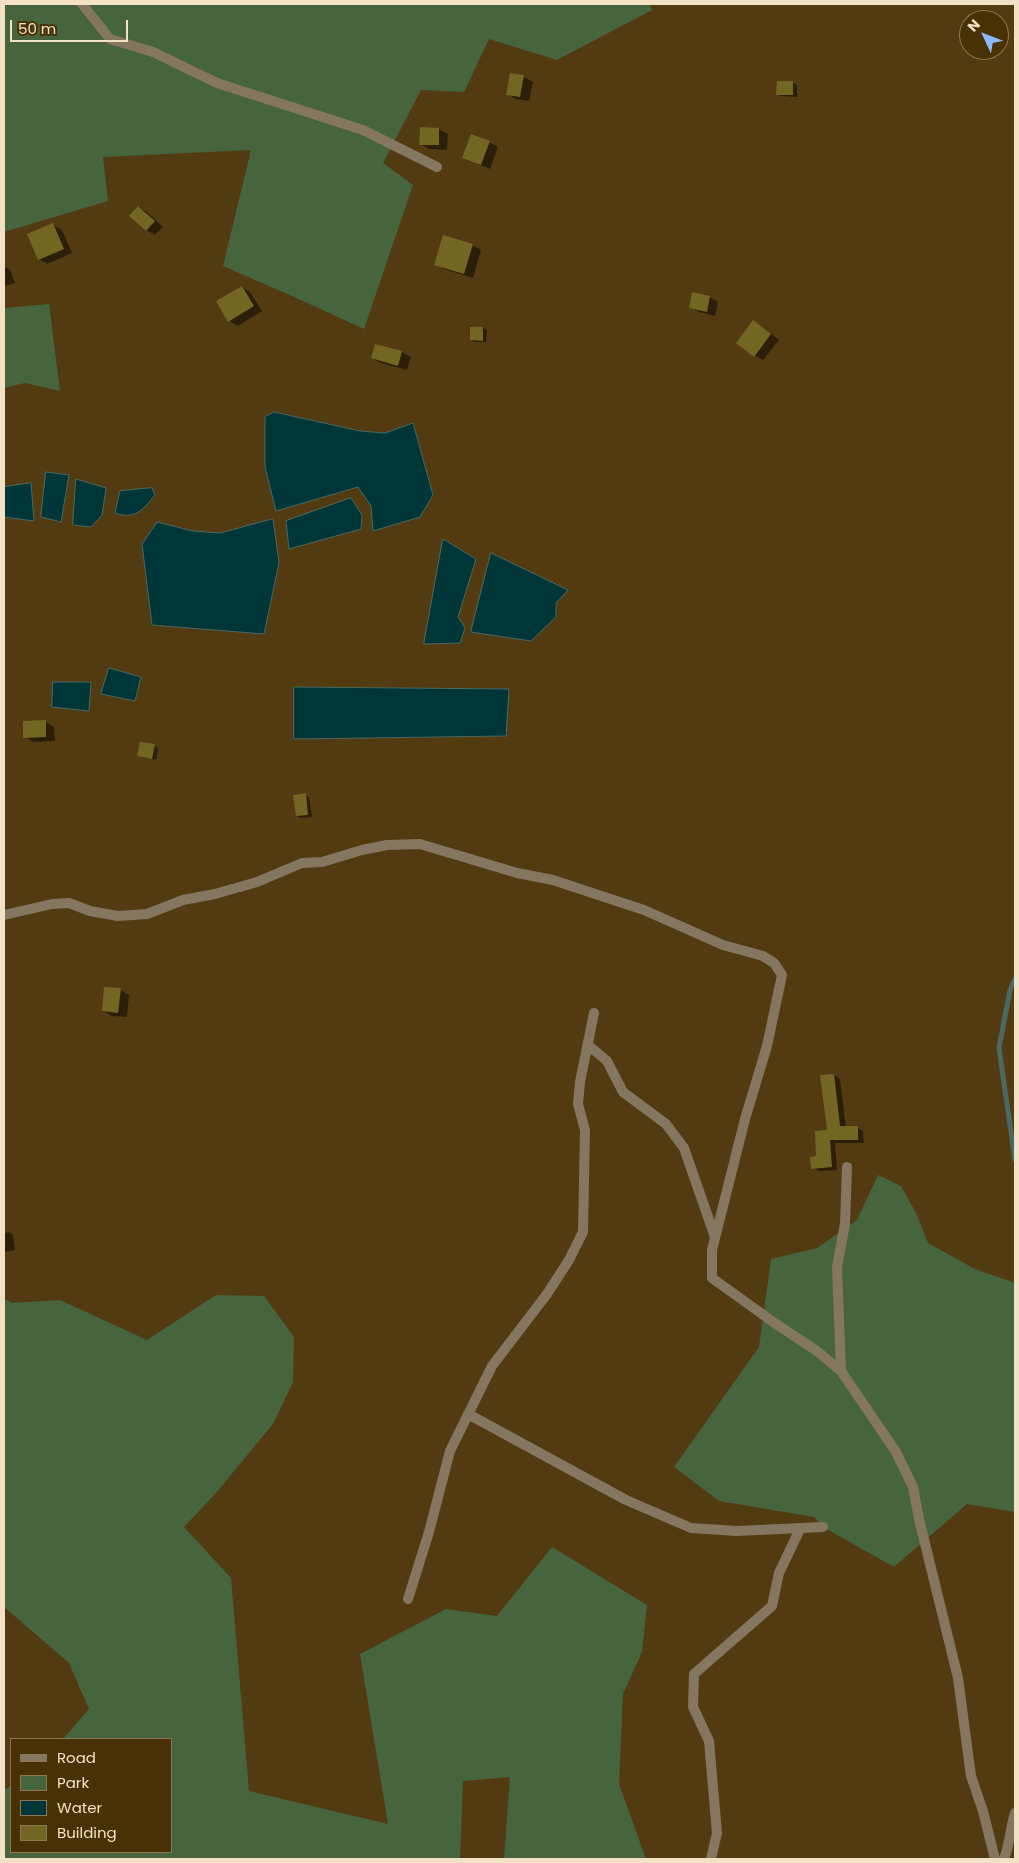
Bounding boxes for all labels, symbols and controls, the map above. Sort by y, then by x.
scale bar [12,10,130,42]
north arrow [959,10,1009,60]
text: N [963,15,985,36]
text: 50 m [18,18,56,39]
legend [10,1738,172,1853]
text: Road [57,1747,96,1768]
text: Park [57,1772,89,1793]
text: Water [57,1797,102,1818]
text: Building [57,1822,117,1843]

